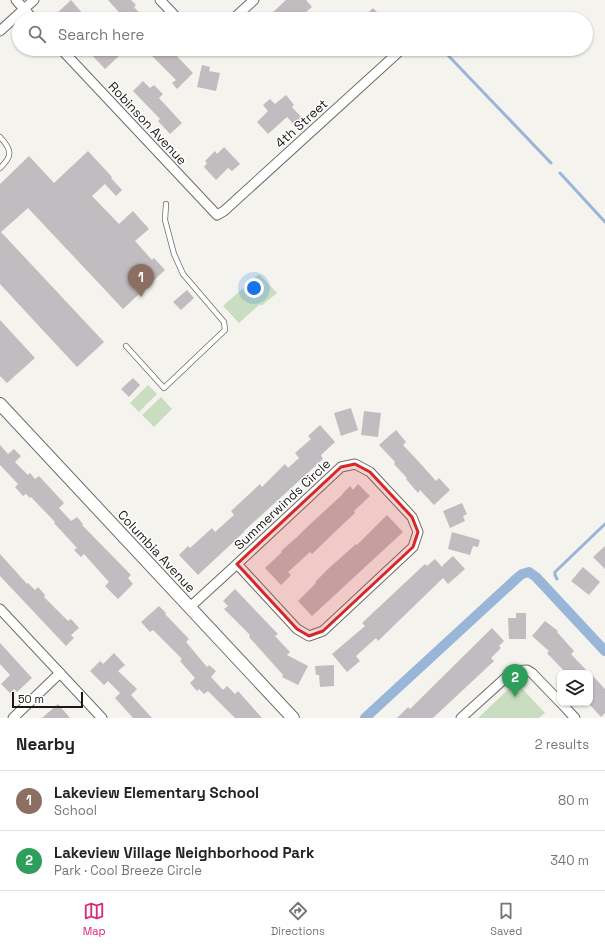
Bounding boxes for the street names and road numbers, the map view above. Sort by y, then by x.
street label: Robinson Avenue [105,78,191,169]
street label: 4th Street [271,95,331,151]
street label: Summerwinds Circle [231,455,334,554]
street label: Columbia Avenue [114,506,199,596]

